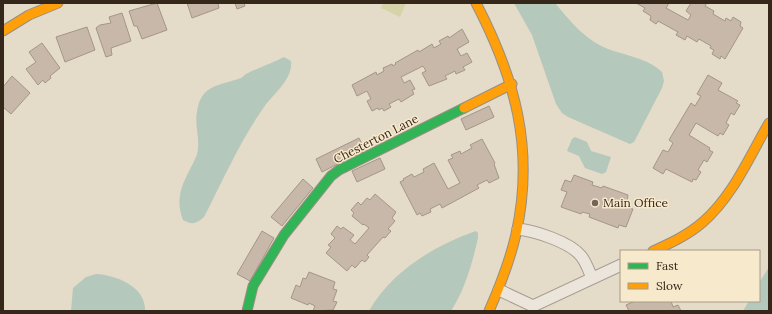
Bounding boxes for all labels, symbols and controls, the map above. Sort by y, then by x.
street label: Chesterton Lane [331,110,421,166]
place label: Main Office [603,195,669,210]
marker: Main Office [590,198,600,208]
legend [620,250,760,302]
text: Fast [656,258,679,273]
text: Slow [656,278,683,293]

